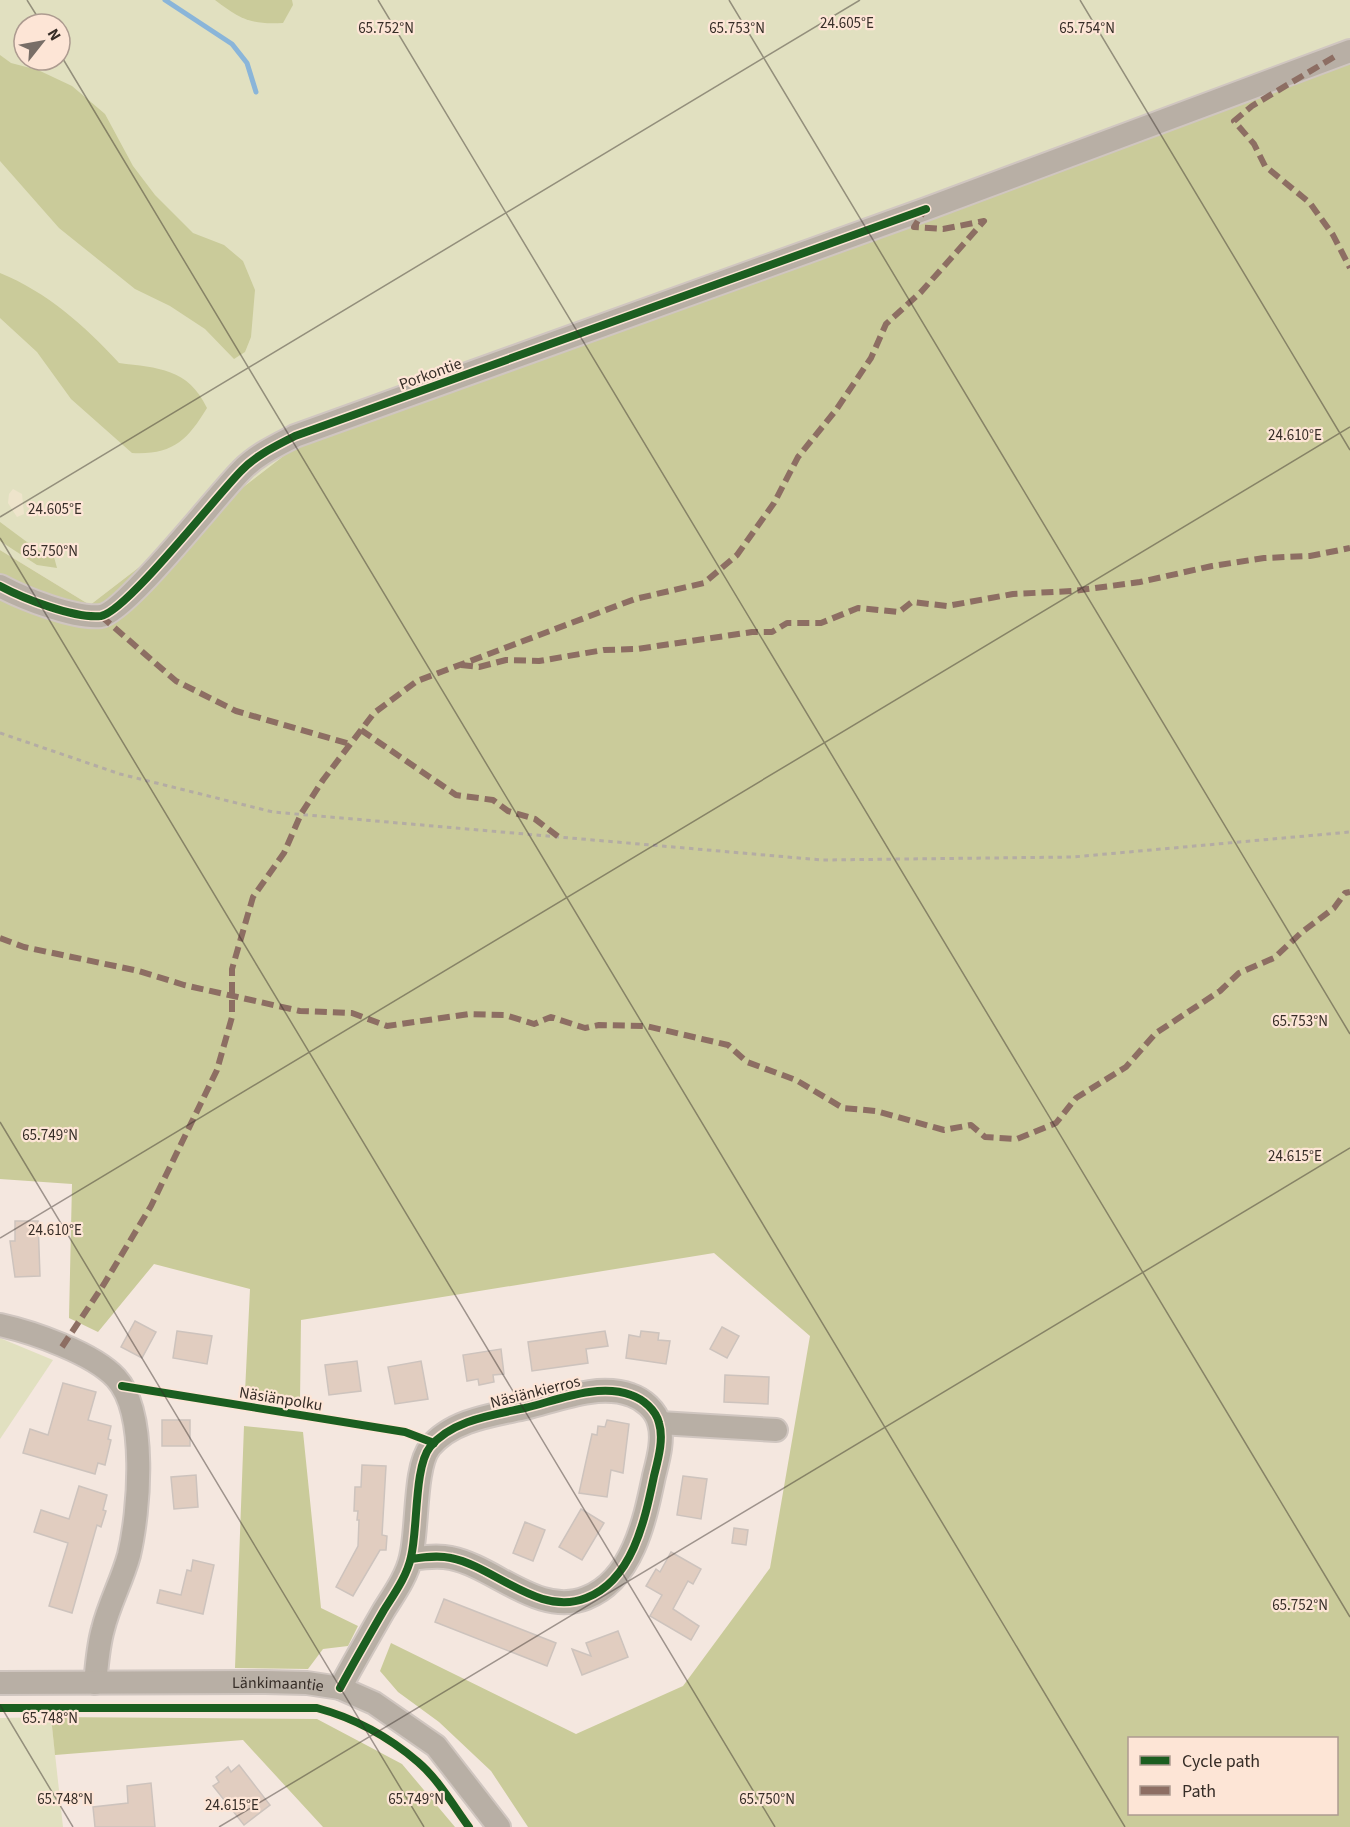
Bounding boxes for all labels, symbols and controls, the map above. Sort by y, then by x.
north arrow [12,12,72,72]
text: 24.605°E [820,13,874,34]
text: 65.752°N [358,18,414,39]
text: 65.753°N [709,18,765,39]
text: 65.754°N [1059,18,1115,39]
text: N [42,25,66,45]
street label: Porkontie [396,352,465,395]
text: 24.610°E [1268,425,1322,446]
text: 24.605°E [28,499,82,520]
text: 65.750°N [22,541,78,562]
text: 65.753°N [1272,1011,1328,1032]
text: 65.749°N [22,1125,78,1146]
text: 24.615°E [1268,1146,1322,1167]
text: 24.610°E [28,1220,82,1241]
street label: Näsiänkierros [488,1370,583,1414]
street label: Näsiänpolku [238,1382,324,1416]
text: 65.752°N [1272,1595,1328,1616]
street label: Länkimaantie [232,1672,325,1697]
text: 65.748°N [22,1708,78,1729]
legend [1128,1737,1338,1815]
text: Cycle path [1182,1749,1260,1774]
text: Path [1182,1779,1216,1804]
text: 65.748°N [37,1789,93,1810]
text: 65.749°N [388,1789,444,1810]
text: 65.750°N [739,1789,795,1810]
text: 24.615°E [205,1795,259,1816]

